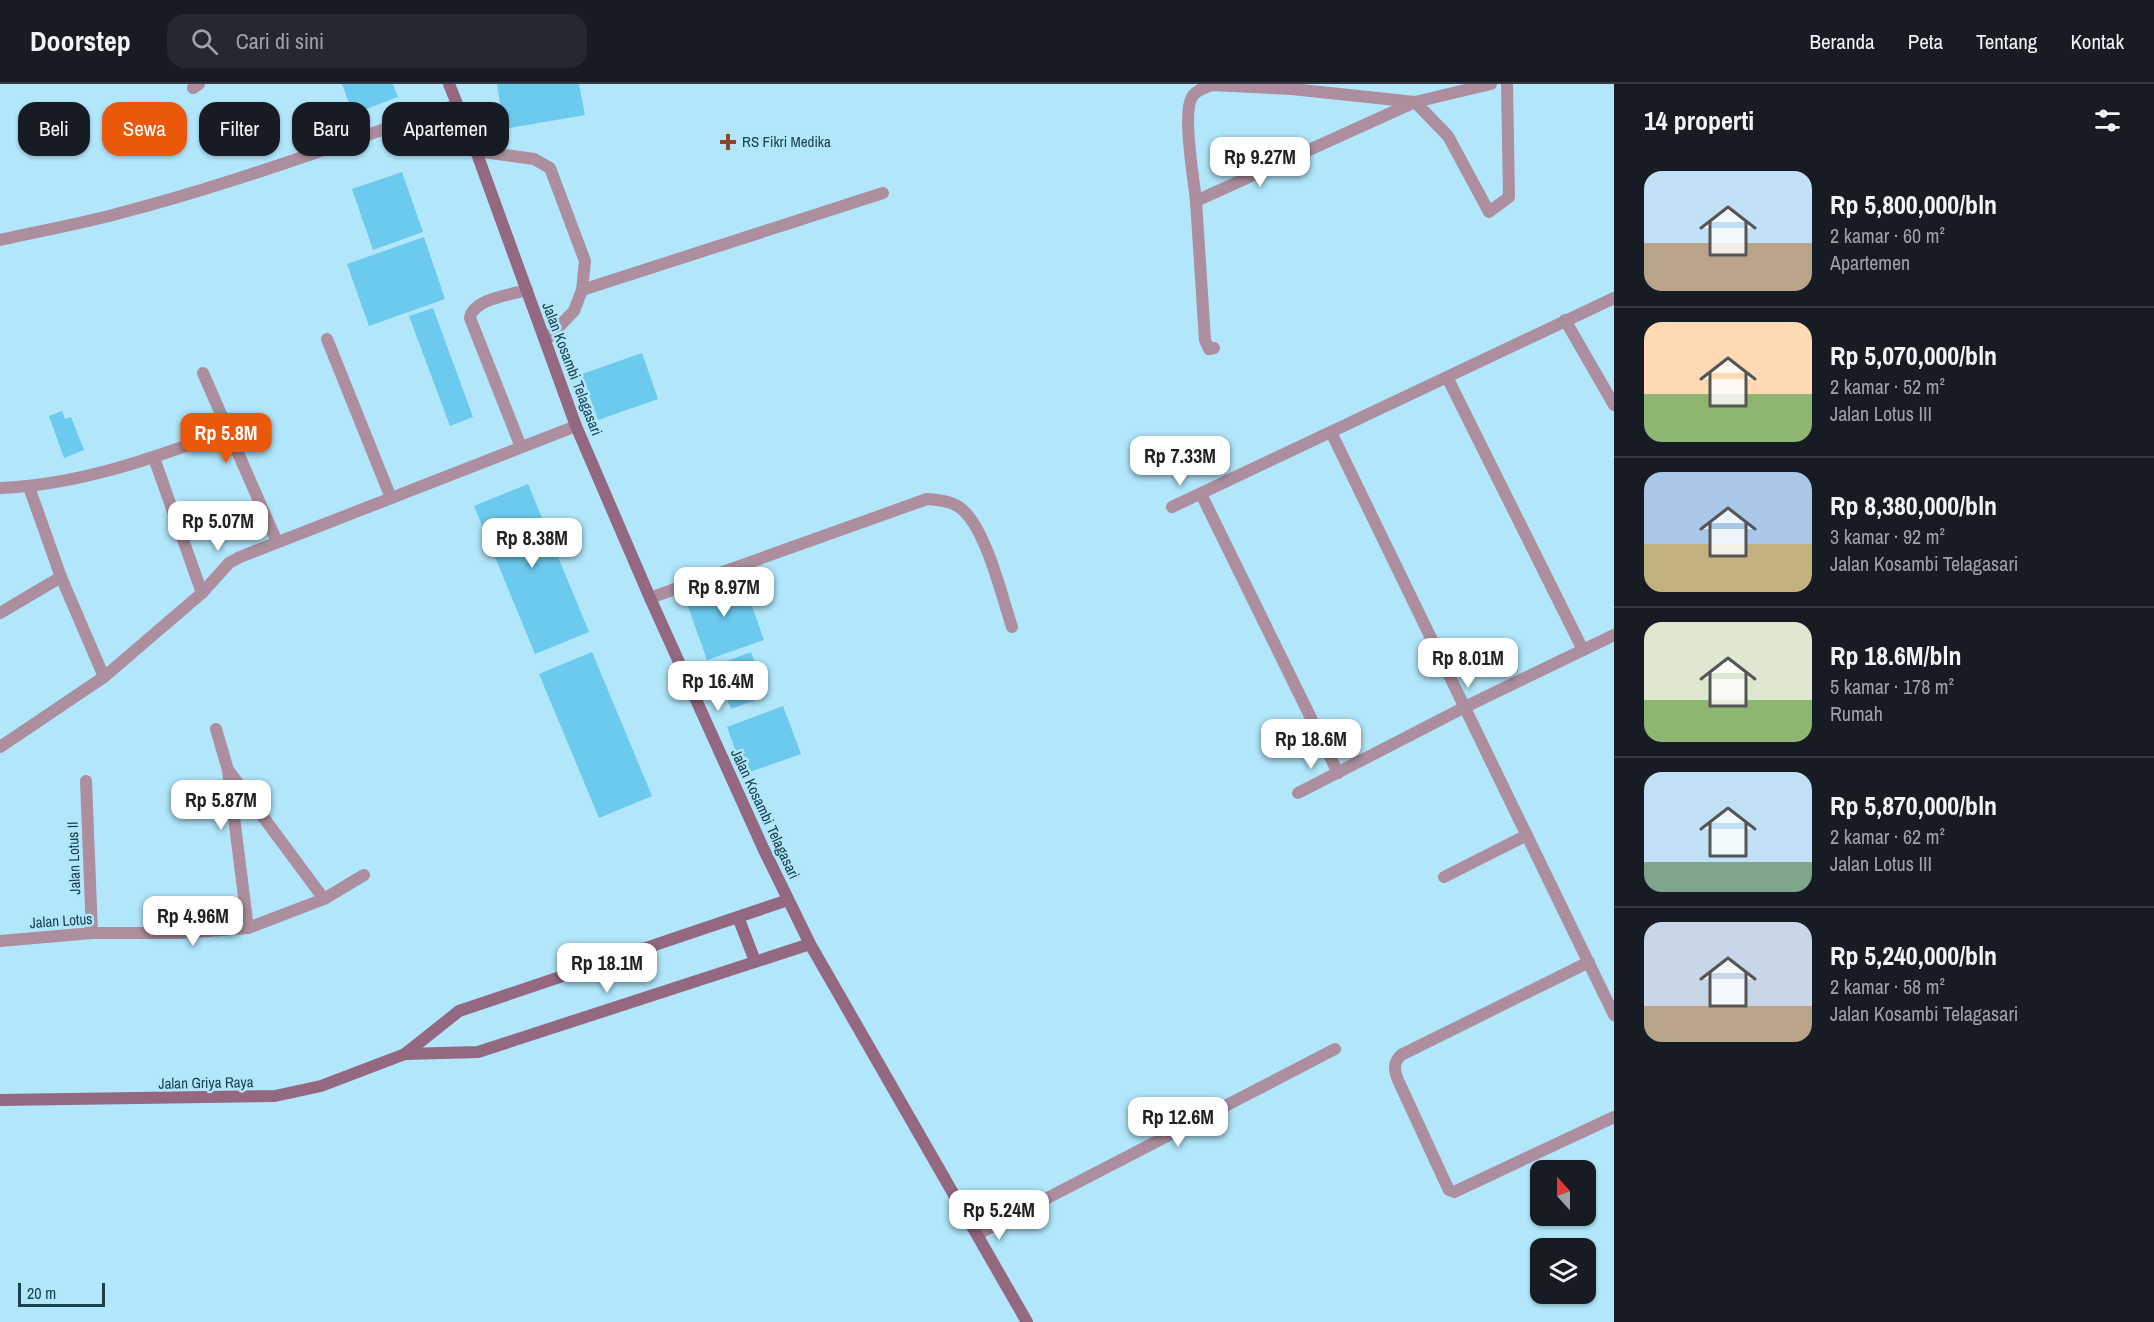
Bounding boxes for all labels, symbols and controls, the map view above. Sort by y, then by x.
search box [167,14,587,68]
text: Doorstep [30,22,131,60]
icon: search [188,25,221,58]
text: Cari di sini [236,26,324,56]
text: Beranda [1810,27,1875,56]
text: Peta [1908,27,1943,56]
text: Tentang [1976,27,2037,56]
text: Kontak [2070,27,2124,56]
chip: Beli [18,102,90,156]
chip: Sewa [102,102,187,156]
chip: Filter [199,102,280,156]
chip: Baru [292,102,370,156]
chip: Apartemen [382,102,509,156]
text: 14 properti [1644,103,1754,138]
icon: filters [2091,104,2124,137]
place label: RS Fikri Medika [742,131,831,152]
marker: RS Fikri Medika [719,133,737,151]
pin: Rp 9.27M [1198,137,1322,188]
text: Rp 9.27M [1224,143,1296,170]
text: Rp 5,800,000/bln [1830,187,1997,222]
icon: home [1692,195,1764,267]
text: 2 kamar · 60 m² [1830,222,1945,249]
text: Apartemen [1830,249,1910,276]
street label: Jalan Kosambi Telagasari [537,299,608,439]
text: Rp 5,070,000/bln [1830,338,1997,373]
icon: home [1692,346,1764,418]
text: 2 kamar · 52 m² [1830,373,1945,400]
text: Jalan Lotus III [1830,400,1932,427]
pin: Rp 5.8M [171,413,281,464]
text: Rp 5.8M [195,419,257,446]
pin: Rp 7.33M [1118,436,1242,487]
text: Rp 7.33M [1144,442,1216,469]
text: Rp 8,380,000/bln [1830,488,1997,523]
icon: home [1692,496,1764,568]
pin: Rp 5.07M [156,501,280,552]
text: Rp 5.07M [182,507,254,534]
pin: Rp 8.38M [470,518,594,569]
text: 3 kamar · 92 m² [1830,523,1945,550]
text: Rp 8.38M [496,524,568,551]
text: Jalan Kosambi Telagasari [1830,550,2018,577]
pin: Rp 8.97M [662,567,786,618]
text: Rp 8.97M [688,573,760,600]
pin: Rp 8.01M [1406,638,1530,689]
text: Rp 18.6M/bln [1830,638,1962,673]
text: Rp 8.01M [1432,644,1504,671]
icon: home [1692,646,1764,718]
pin: Rp 16.4M [656,661,780,712]
text: Rp 16.4M [682,667,754,694]
text: 5 kamar · 178 m² [1830,673,1954,700]
text: Rumah [1830,700,1883,727]
pin: Rp 18.6M [1249,719,1373,770]
text: Rp 18.6M [1275,725,1347,752]
street label: Jalan Kosambi Telagasari [726,745,805,882]
pin: Rp 5.87M [159,780,283,831]
text: Rp 5.87M [185,786,257,813]
text: Rp 5,870,000/bln [1830,788,1997,823]
icon: home [1692,796,1764,868]
street label: Jalan Lotus II [62,821,85,895]
text: 2 kamar · 62 m² [1830,823,1945,850]
text: Jalan Lotus III [1830,850,1932,877]
pin: Rp 4.96M [131,896,255,947]
text: Rp 4.96M [157,902,229,929]
street label: Jalan Lotus [29,908,93,933]
text: Rp 5,240,000/bln [1830,938,1997,973]
pin: Rp 18.1M [545,943,669,994]
icon: home [1692,946,1764,1018]
text: Rp 18.1M [571,949,643,976]
text: 2 kamar · 58 m² [1830,973,1945,1000]
text: Jalan Kosambi Telagasari [1830,1000,2018,1027]
street label: Jalan Griya Raya [158,1071,254,1094]
pin: Rp 12.6M [1116,1097,1240,1148]
text: Rp 12.6M [1142,1103,1214,1130]
north arrow [1530,1160,1596,1226]
map controls [1530,1160,1596,1304]
pin: Rp 5.24M [937,1190,1061,1241]
text: Rp 5.24M [963,1196,1035,1223]
button: layers [1530,1238,1596,1304]
scale bar [18,1280,105,1308]
text: 20 m [27,1282,56,1304]

